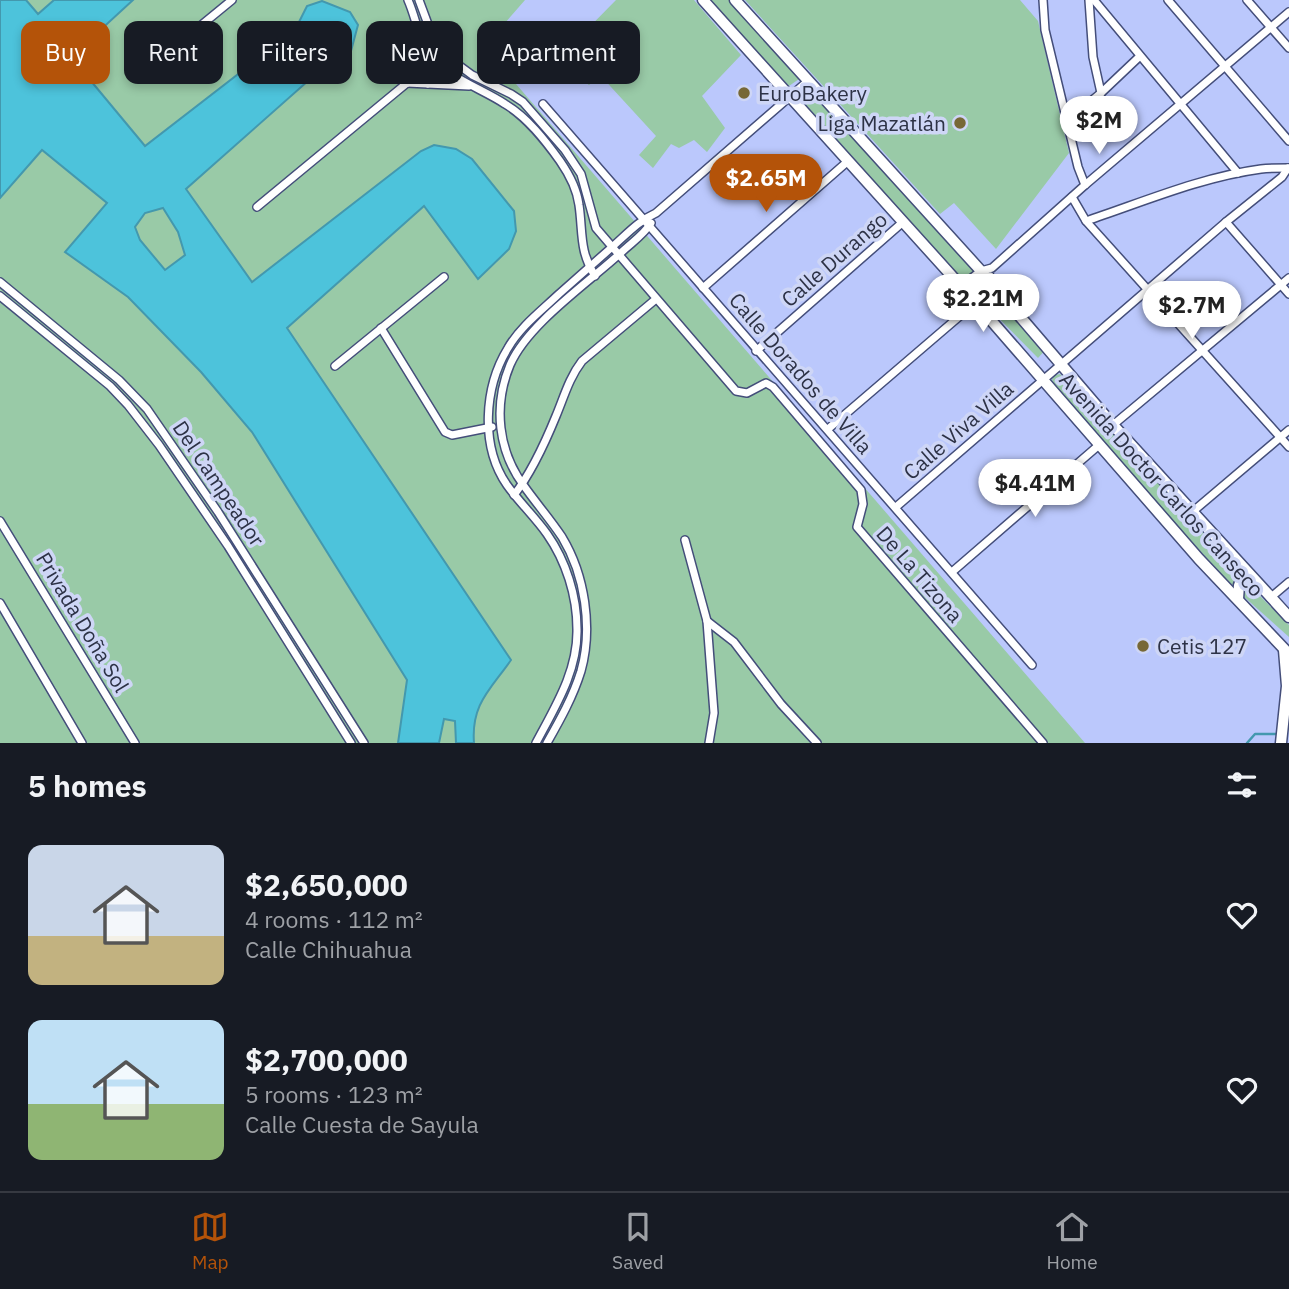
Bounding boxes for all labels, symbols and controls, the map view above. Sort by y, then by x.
chip: Buy [21,21,110,84]
chip: Rent [124,21,223,84]
chip: Filters [237,21,352,84]
chip: New [366,21,463,84]
chip: Apartment [477,21,640,84]
place label: EuroBakery [758,79,868,107]
marker: EuroBakery [736,85,752,101]
pin: $2M [1065,96,1133,156]
text: $2M [1076,104,1122,134]
place label: Liga Mazatlán [818,109,946,137]
marker: Liga Mazatlán [952,115,968,131]
pin: $2.65M [709,154,823,214]
text: $2.65M [725,162,807,192]
street label: Calle Durango [775,205,893,313]
pin: $2.21M [926,274,1040,334]
text: $2.21M [942,282,1024,312]
pin: $2.7M [1143,282,1241,341]
street label: Calle Dorados de Villa [723,286,879,460]
text: $2.7M [1158,289,1226,319]
street label: Avenida Doctor Carlos Canseco [1054,366,1270,602]
street label: Calle Viva Villa [897,374,1019,486]
street label: Del Campeador [167,415,271,551]
pin: $4.41M [978,460,1092,519]
text: $4.41M [994,467,1076,497]
street label: De La Tizona [870,520,970,628]
street label: Privada Doña Sol [30,547,136,698]
place label: Cetis 127 [1157,632,1247,660]
marker: Cetis 127 [1135,638,1151,654]
text: 5 homes [28,766,147,805]
icon: filters [1223,766,1261,804]
text: $2,650,000 [245,865,408,904]
icon: home [84,873,168,957]
icon: heart [1223,896,1261,934]
text: 4 rooms · 112 m² [245,904,423,934]
text: Calle Chihuahua [245,934,412,964]
text: $2,700,000 [245,1040,408,1079]
icon: home [84,1048,168,1132]
icon: heart [1223,1071,1261,1109]
text: 5 rooms · 123 m² [245,1079,423,1109]
text: Calle Cuesta de Sayula [245,1109,479,1139]
tab: Map [191,1208,229,1274]
tab: Saved [612,1208,664,1274]
tab: Home [1047,1208,1098,1274]

